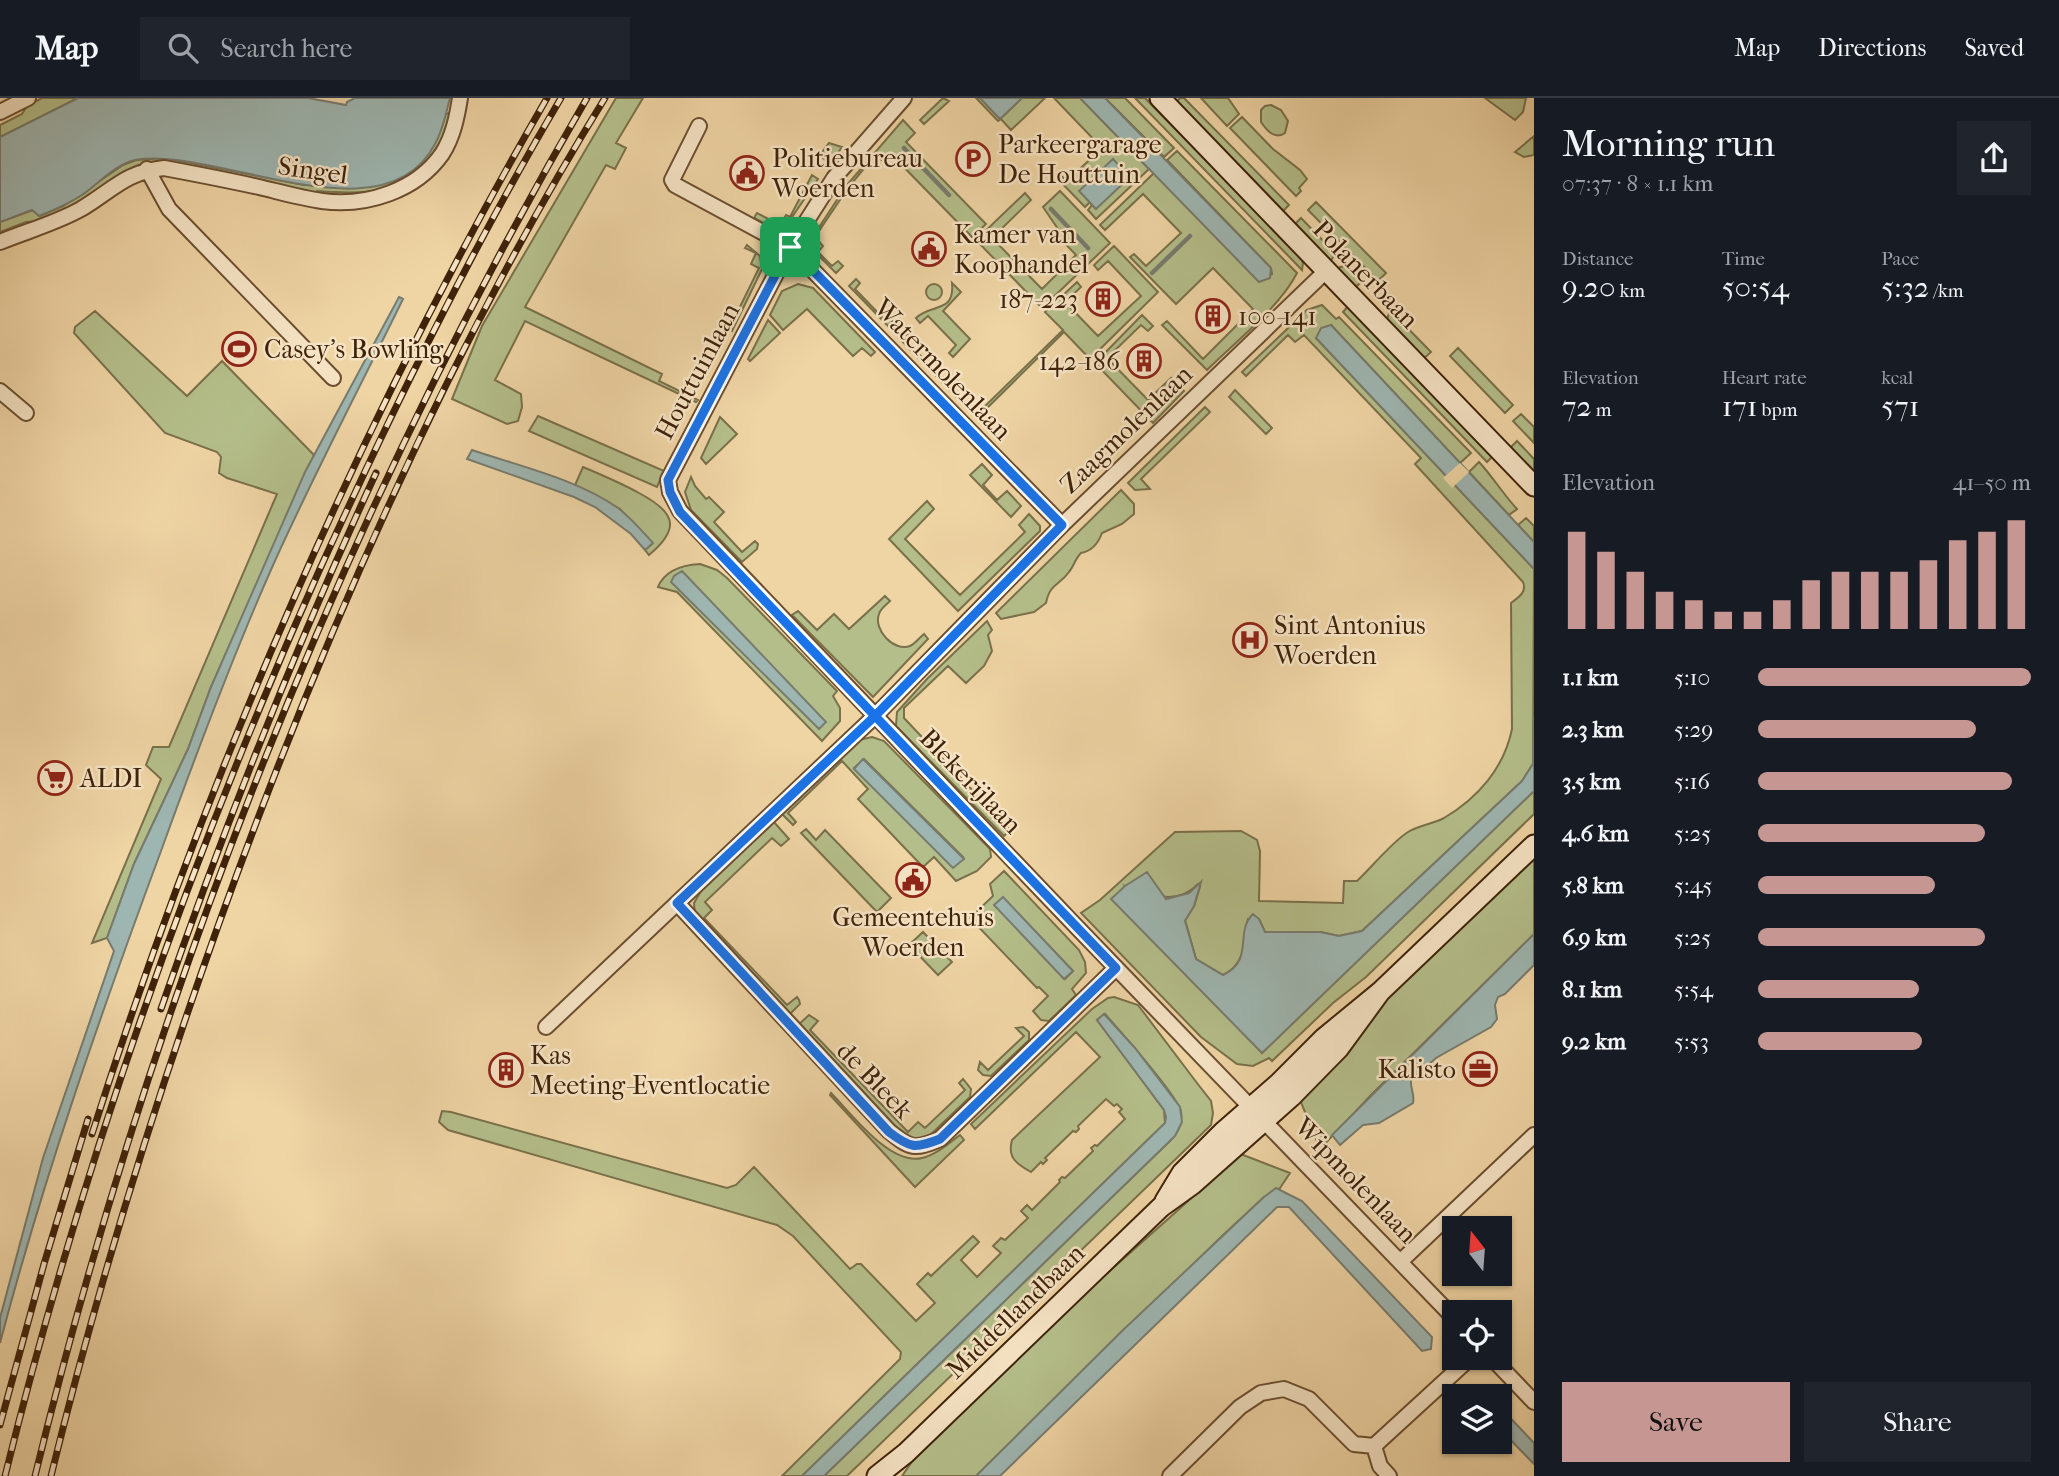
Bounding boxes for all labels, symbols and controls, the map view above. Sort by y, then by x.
search box [140,17,630,80]
text: Map [35,29,98,68]
icon: search [164,29,202,67]
text: Search here [220,33,352,64]
text: Map [1734,34,1780,62]
text: Directions [1818,34,1926,62]
text: Saved [1964,34,2024,62]
text: Morning run [1562,121,1775,166]
button: share [1957,121,2031,195]
place label: Parkeergarage De Houttuin [998,129,1162,190]
parking icon: Parkeergarage De Houttuin [954,140,992,178]
place label: Politiebureau Woerden [771,143,923,204]
street label: Singel [276,150,350,191]
public building icon: Politiebureau Woerden [728,154,766,192]
text: 07:37 · 8 × 1.1 km [1562,170,1713,197]
street label: Polanerbaan [1306,214,1425,335]
pin [760,217,820,277]
place label: Kamer van Koophandel [954,219,1088,280]
icon: arrive [771,228,809,266]
public building icon: Kamer van Koophandel [910,230,948,268]
text: Distance [1562,248,1633,270]
text: Time [1722,248,1765,270]
text: Pace [1881,248,1919,270]
text: 9.20 [1562,270,1615,305]
text: 50:54 [1722,270,1789,305]
text: 5:32 [1881,270,1929,305]
building icon: 187-223 [1084,280,1122,318]
text: km [1615,280,1645,302]
text: /km [1929,280,1964,302]
place label: 187-223 [999,284,1078,315]
street label: Watermolenlaan [867,291,1018,447]
building icon: 100-141 [1194,297,1232,335]
street label: Houttuinlaan [648,298,746,445]
place label: 100-141 [1238,301,1316,332]
sports icon: Casey's Bowling [220,330,258,368]
place label: Casey's Bowling [264,334,444,365]
building icon: 142-186 [1125,342,1163,380]
place label: 142-186 [1039,346,1121,377]
street label: Zaagmolenlaan [1054,359,1199,500]
text: Elevation [1562,367,1639,389]
text: Heart rate [1722,367,1807,389]
text: kcal [1881,367,1913,389]
text: 72 [1562,389,1592,424]
text: 171 [1722,389,1758,424]
text: 571 [1881,389,1919,424]
text: m [1592,399,1612,421]
text: bpm [1758,399,1798,421]
text: Elevation [1562,469,1655,496]
text: 41–50 m [1953,469,2031,496]
place label: Sint Antonius Woerden [1273,610,1426,671]
hospital icon: Sint Antonius Woerden [1231,621,1269,659]
text: 1.1 km [1562,664,1619,691]
text: 5:10 [1674,664,1710,691]
text: 2.3 km [1562,716,1624,743]
text: 5:29 [1674,716,1713,743]
street label: Blekerijlaan [913,722,1028,840]
supermarket icon: ALDI [36,759,74,797]
place label: ALDI [79,763,142,794]
text: 3.5 km [1562,768,1621,795]
text: 5:16 [1674,768,1710,795]
text: 4.6 km [1562,820,1629,847]
text: 5:25 [1674,820,1711,847]
public building icon: Gemeentehuis Woerden [894,861,932,899]
text: 5.8 km [1562,872,1624,899]
text: 5:45 [1674,872,1712,899]
place label: Gemeentehuis Woerden [832,902,994,963]
text: 6.9 km [1562,924,1627,951]
text: 5:25 [1674,924,1711,951]
text: 8.1 km [1562,976,1622,1003]
text: 5:54 [1674,976,1713,1003]
text: 9.2 km [1562,1028,1626,1055]
text: 5:53 [1674,1028,1709,1055]
street label: de Bleek [830,1035,919,1126]
place label: Kas Meeting-Eventlocatie [530,1040,770,1101]
office icon: Kalisto [1461,1050,1499,1088]
building icon: Kas Meeting-Eventlocatie [487,1051,525,1089]
place label: Kalisto [1378,1054,1456,1085]
street label: Wipmolenlaan [1287,1110,1423,1250]
north arrow [1442,1216,1512,1286]
map controls [1442,1216,1512,1454]
street label: Middellandbaan [940,1237,1091,1385]
button: locate [1442,1300,1512,1370]
button: Save [1562,1382,1790,1462]
button: Share [1804,1382,2031,1462]
button: layers [1442,1384,1512,1454]

